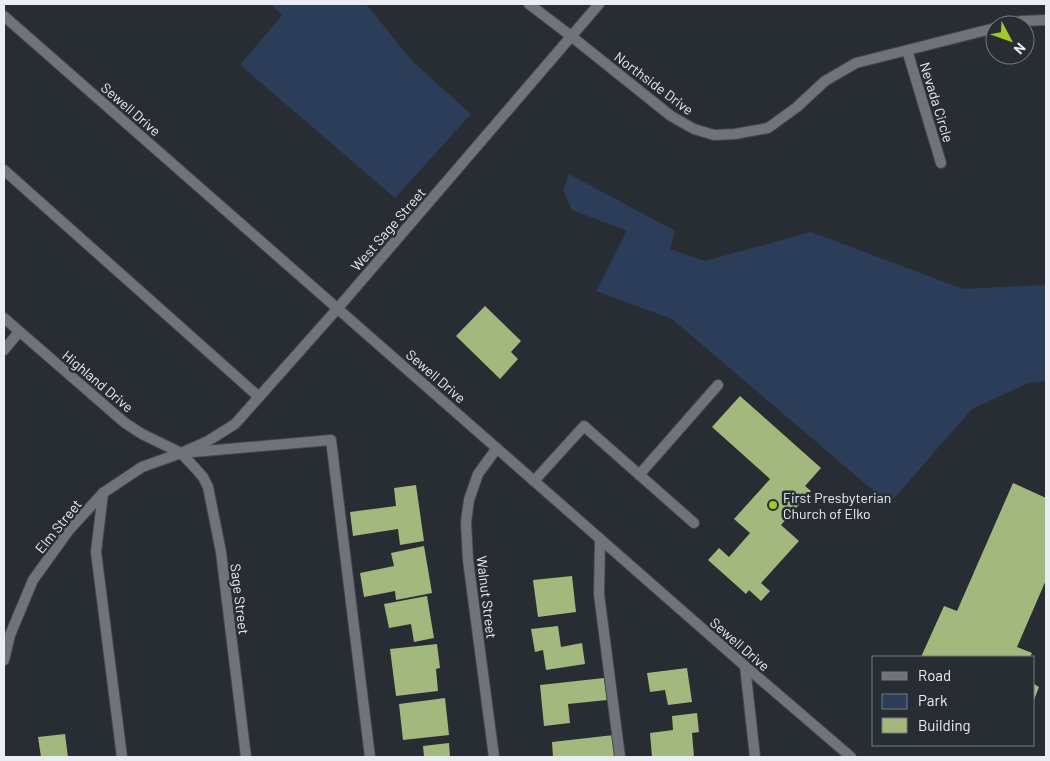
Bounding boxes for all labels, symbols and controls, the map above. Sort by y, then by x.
north arrow [985,15,1035,65]
text: N [1011,40,1030,58]
street label: Northside Drive [611,48,697,118]
street label: Nevada Circle [917,60,957,144]
street label: Sewell Drive [98,79,164,139]
street label: West Sage Street [347,184,429,274]
street label: Highland Drive [59,346,137,416]
street label: Sewell Drive [403,346,469,406]
place label: First Presbyterian Church of Elko [783,489,891,522]
street label: Elm Street [31,496,85,556]
marker: First Presbyterian Church of Elko [767,499,779,511]
street label: Walnut Street [473,555,501,639]
street label: Sage Street [227,563,253,635]
street label: Sewell Drive [707,614,773,674]
legend [872,656,1035,746]
text: Road [918,666,951,684]
text: Park [918,691,948,709]
text: Building [918,716,971,734]

